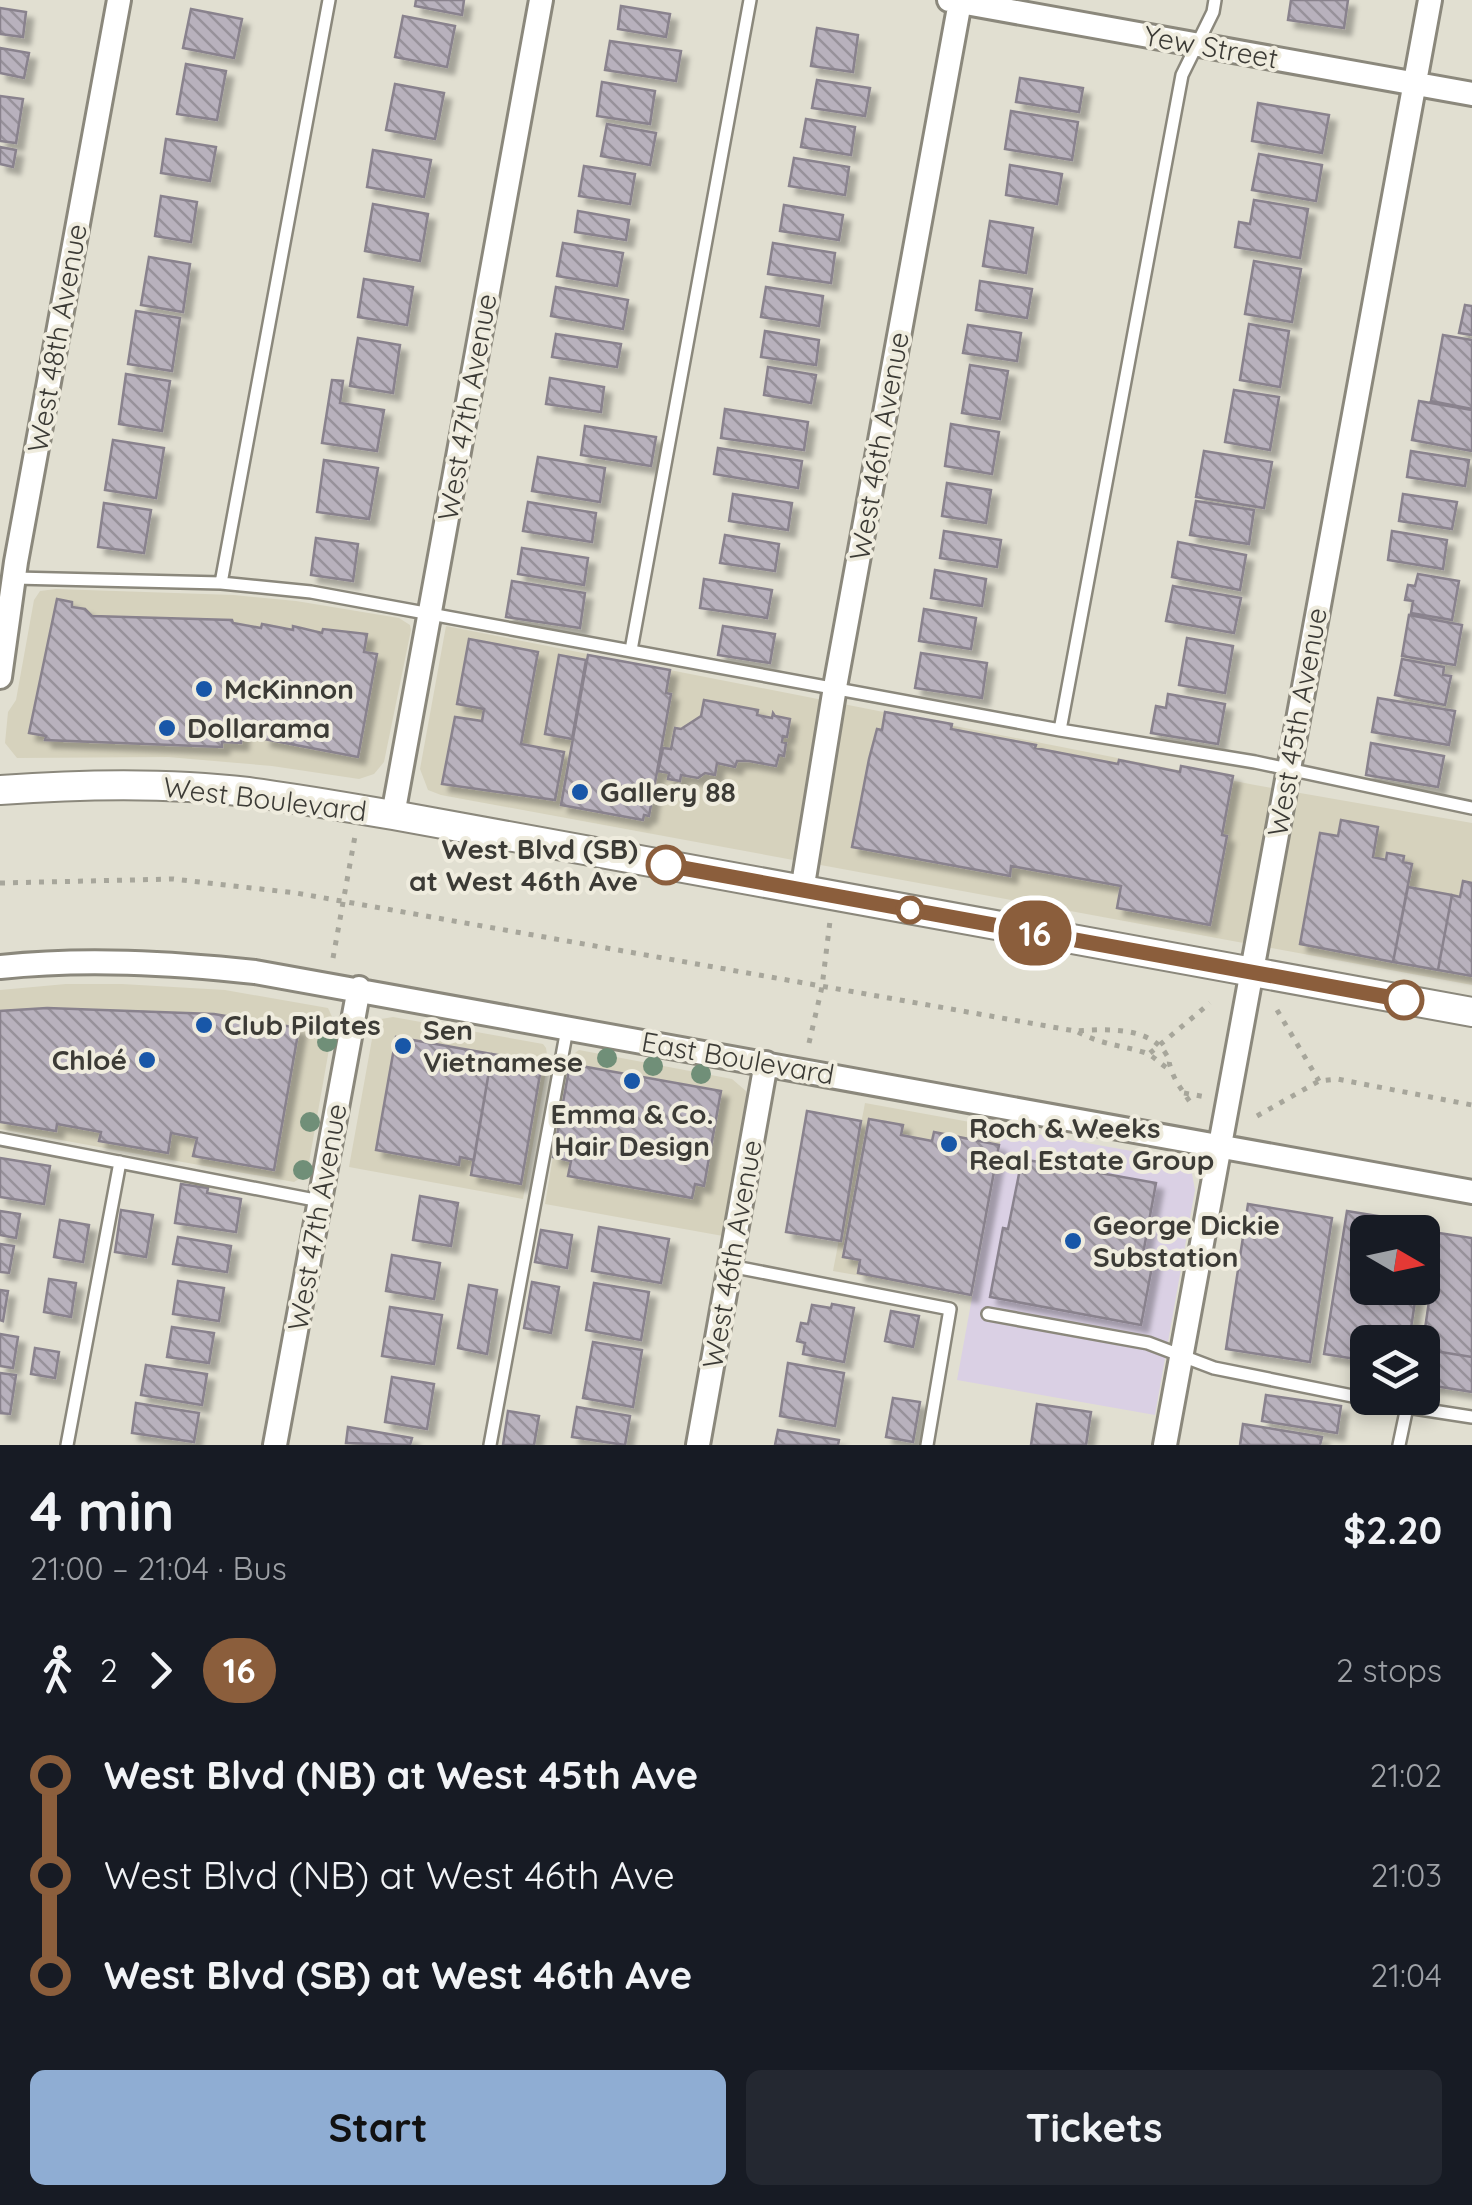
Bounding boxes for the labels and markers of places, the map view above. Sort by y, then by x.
place label: McKinnon [224,671,354,706]
marker: McKinnon [193,678,215,700]
place label: Dollarama [187,710,330,745]
marker: Dollarama [156,717,178,739]
place label: Gallery 88 [600,774,736,809]
marker: Gallery 88 [569,781,591,803]
place label: West Blvd (SB) at West 46th Ave [409,831,638,898]
marker: West Blvd (SB) at West 46th Ave [647,846,685,884]
unlabelled marker [897,897,923,923]
unlabelled marker [1385,981,1423,1019]
place label: Club Pilates [224,1007,381,1042]
place label: Sen Vietnamese [423,1012,583,1079]
marker: Club Pilates [193,1014,215,1036]
marker: Sen Vietnamese [392,1035,414,1057]
place label: Chloé [52,1042,127,1077]
marker: Chloé [136,1049,158,1071]
marker: Emma & Co. Hair Design [621,1070,643,1092]
place label: Emma & Co. Hair Design [551,1096,713,1163]
place label: Roch & Weeks Real Estate Group [969,1110,1214,1177]
marker: Roch & Weeks Real Estate Group [938,1133,960,1155]
place label: George Dickie Substation [1093,1207,1280,1274]
marker: George Dickie Substation [1062,1230,1084,1252]

